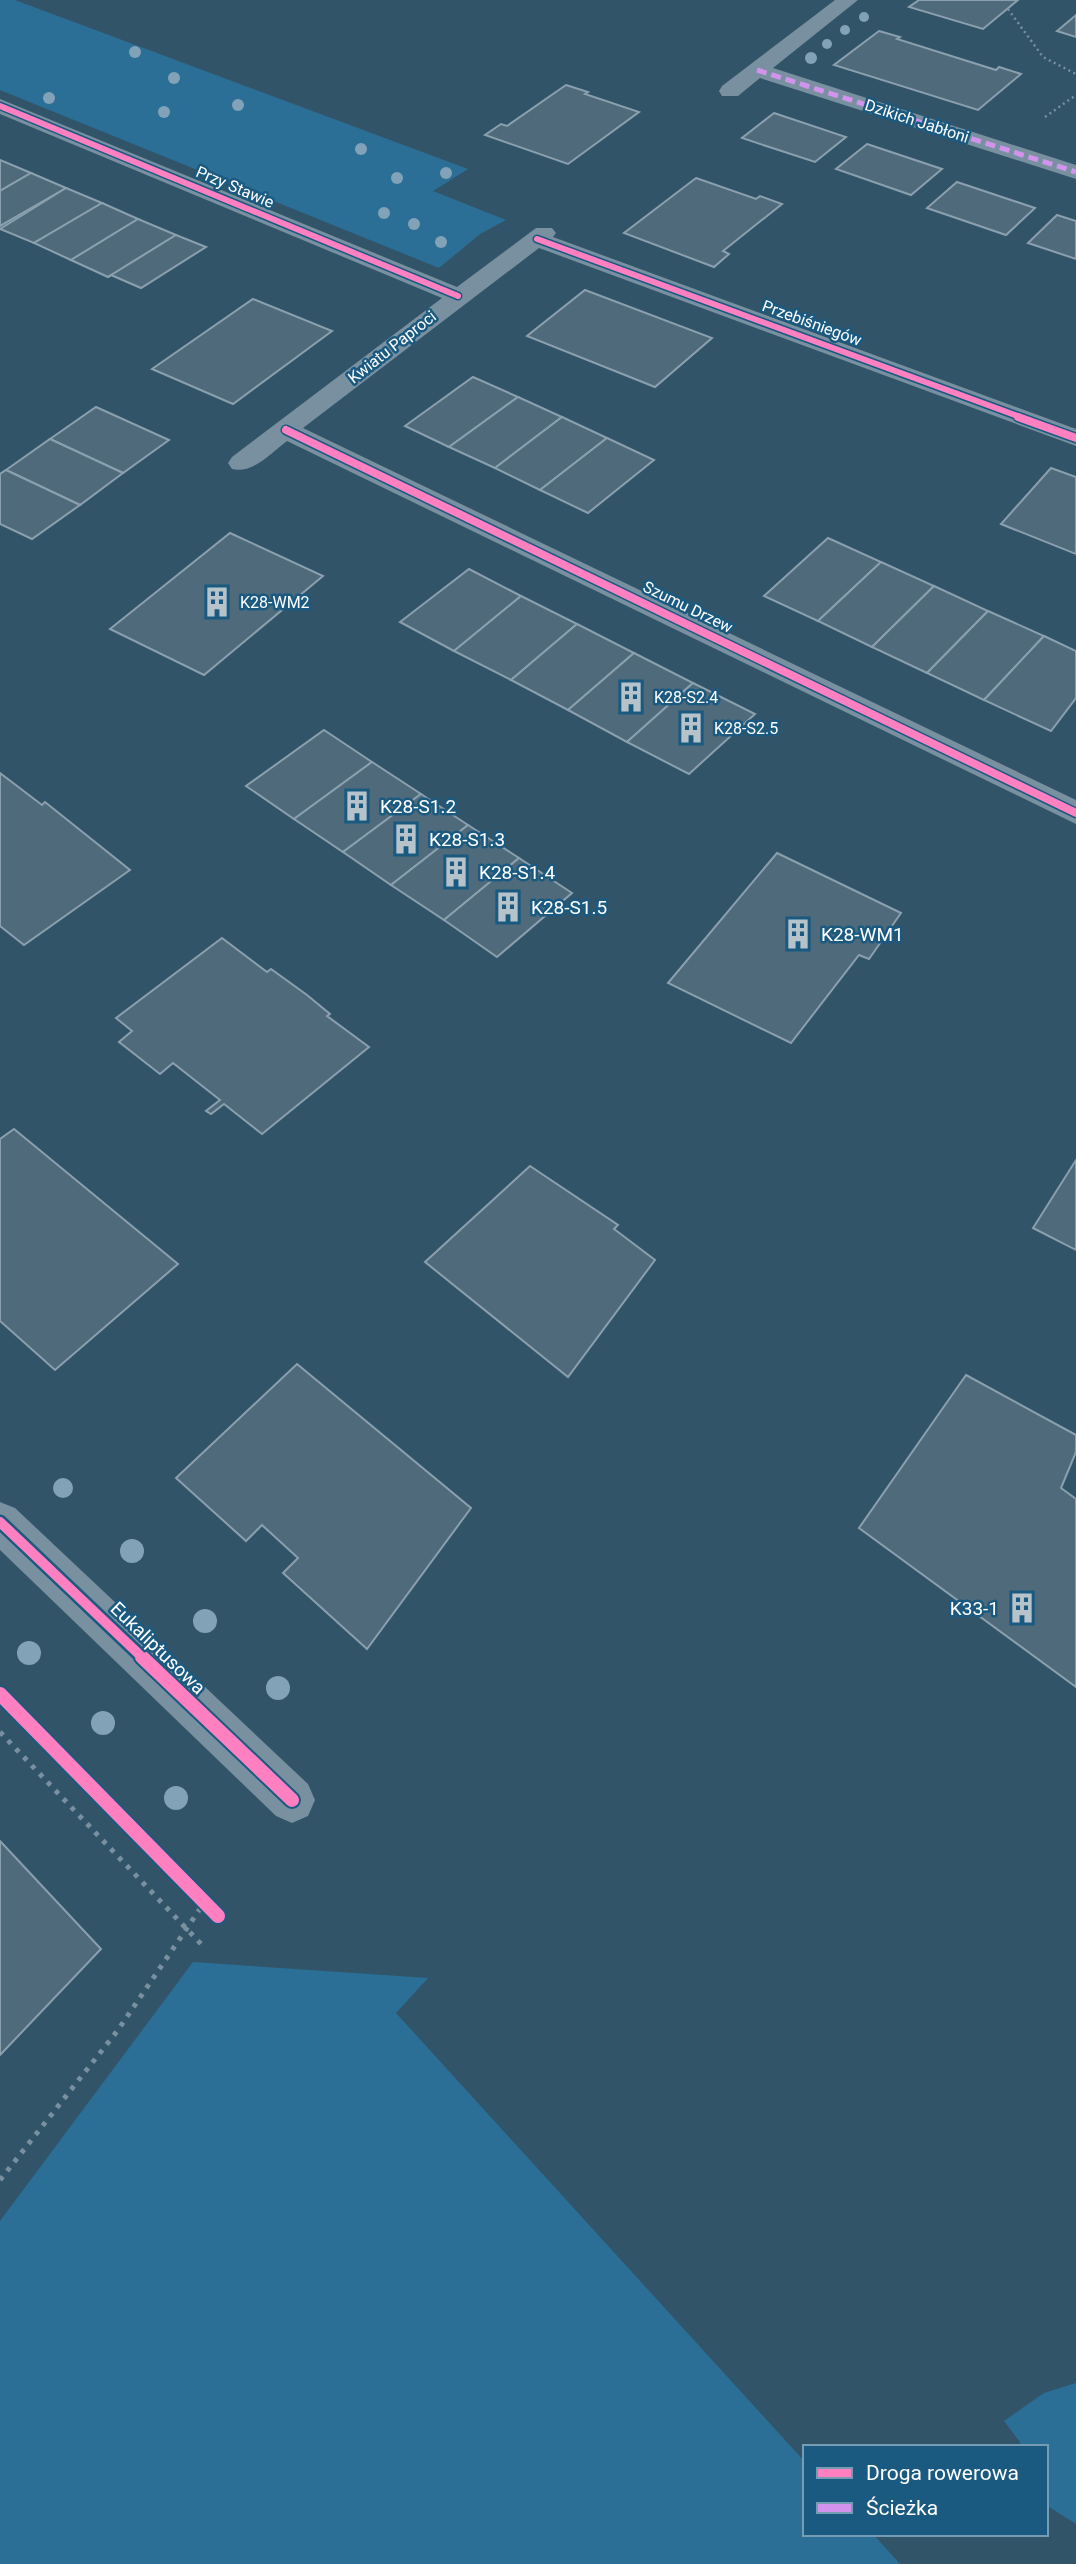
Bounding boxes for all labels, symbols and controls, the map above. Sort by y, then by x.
street label: Dzikich Jabłoni [863,95,971,147]
street label: Przy Stawie [193,162,277,212]
street label: Przebiśniegów [760,296,864,350]
street label: Kwiatu Paproci [344,307,440,387]
street label: Szumu Drzew [640,577,736,637]
building icon: K28-WM2 [200,585,234,619]
place label: K28-WM2 [240,593,310,612]
building icon: K28-S2.4 [614,680,648,714]
place label: K28-S2.4 [654,688,718,707]
building icon: K28-S2.5 [674,711,708,745]
place label: K28-S2.5 [714,719,778,738]
building icon: K28-S1.2 [340,789,374,823]
place label: K28-S1.2 [380,795,456,818]
building icon: K28-S1.3 [389,822,423,856]
place label: K28-S1.3 [429,828,505,851]
building icon: K28-S1.4 [439,855,473,889]
place label: K28-S1.4 [479,861,555,884]
building icon: K28-S1.5 [491,890,525,924]
place label: K28-S1.5 [531,896,607,919]
building icon: K28-WM1 [781,917,815,951]
place label: K28-WM1 [821,923,904,946]
building icon: K33-1 [1005,1591,1039,1625]
street label: Eukaliptusowa [106,1597,210,1699]
place label: K33-1 [950,1597,999,1620]
legend [803,2445,1048,2536]
text: Droga rowerowa [866,2461,1019,2485]
text: Ścieżka [866,2496,938,2520]

